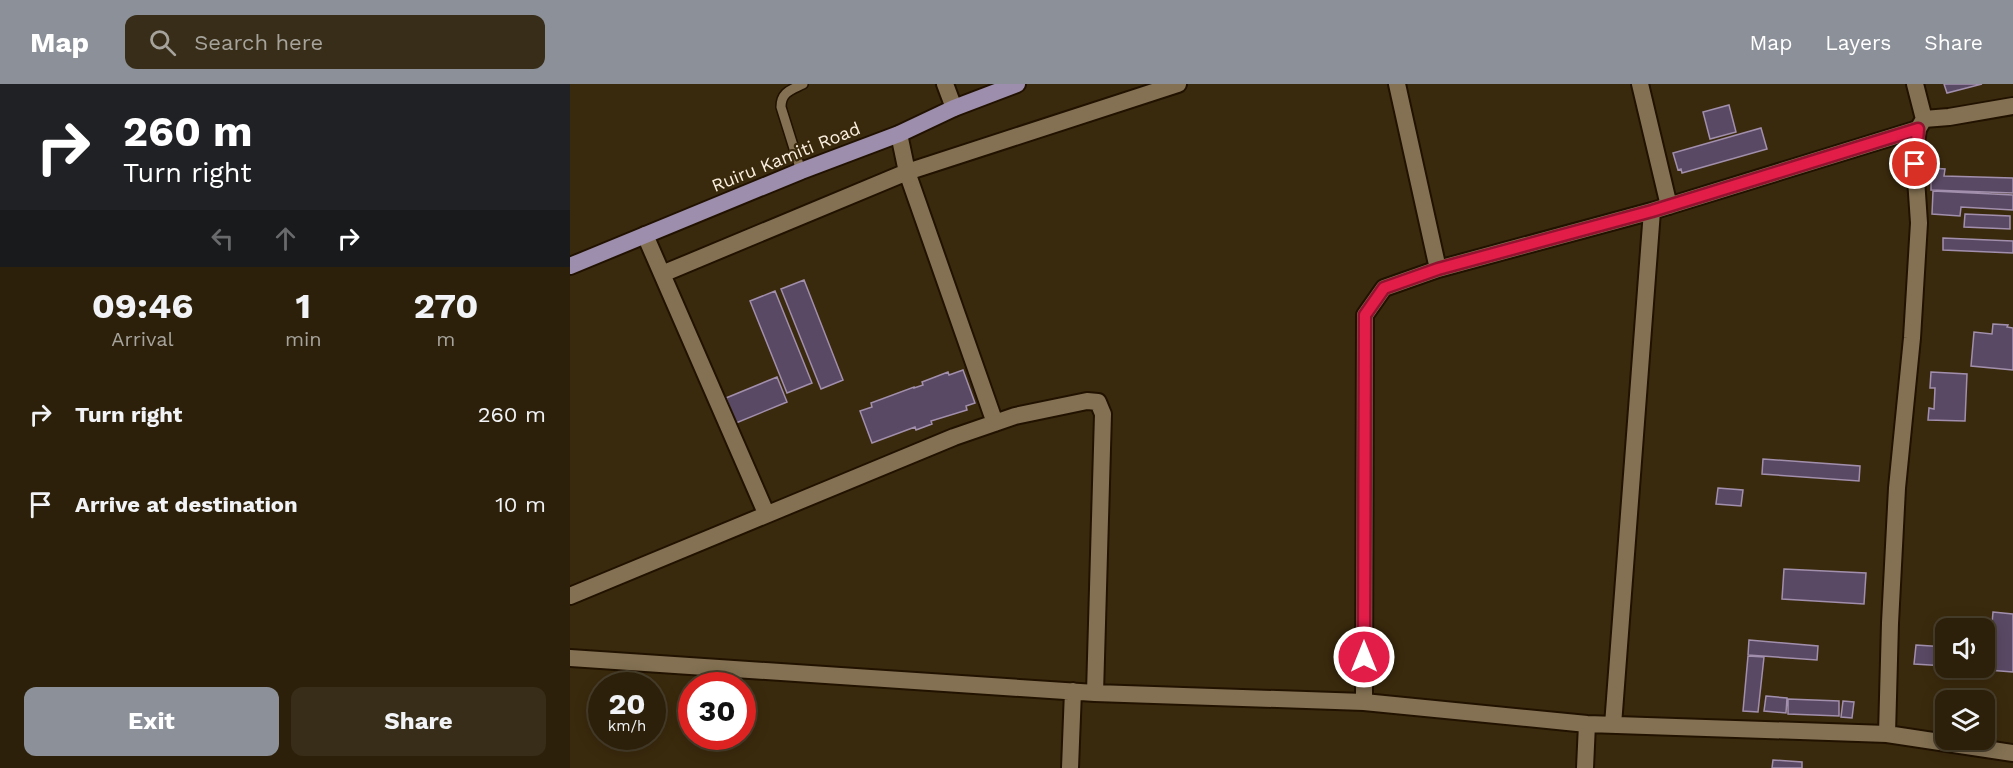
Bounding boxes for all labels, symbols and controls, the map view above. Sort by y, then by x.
search box [125,15,545,69]
text: Map [30,26,89,59]
icon: search [146,26,179,59]
text: Search here [194,30,323,55]
text: Map [1749,30,1792,55]
text: Layers [1825,30,1891,55]
text: Share [1924,30,1983,55]
text: 260 m [123,107,253,156]
icon: right [24,108,102,186]
street label: Ruiru Kamiti Road [708,117,863,196]
pin [1889,138,1940,189]
icon: arrive [1898,147,1931,180]
text: Turn right [123,157,252,189]
icon: left [206,222,239,255]
icon: ahead [269,222,302,255]
icon: right [332,222,365,255]
text: 09:46 [92,285,193,327]
text: 1 [296,285,311,327]
text: 270 [413,285,478,327]
text: Arrival [111,327,174,351]
text: min [285,327,322,351]
text: m [436,327,455,351]
icon: right [24,398,57,431]
text: Turn right [75,402,182,427]
text: 260 m [478,402,546,427]
icon: arrive [24,488,57,521]
text: Arrive at destination [75,492,298,517]
text: 10 m [495,492,546,517]
map controls [1935,618,1995,750]
button: sound [1935,618,1995,678]
position arrow [1332,625,1396,689]
speed limit sign: 30 [678,672,756,750]
text: 20 [608,686,646,721]
button: Exit [24,687,279,756]
button: Share [291,687,546,756]
button: layers [1935,690,1995,750]
text: km/h [608,717,646,735]

